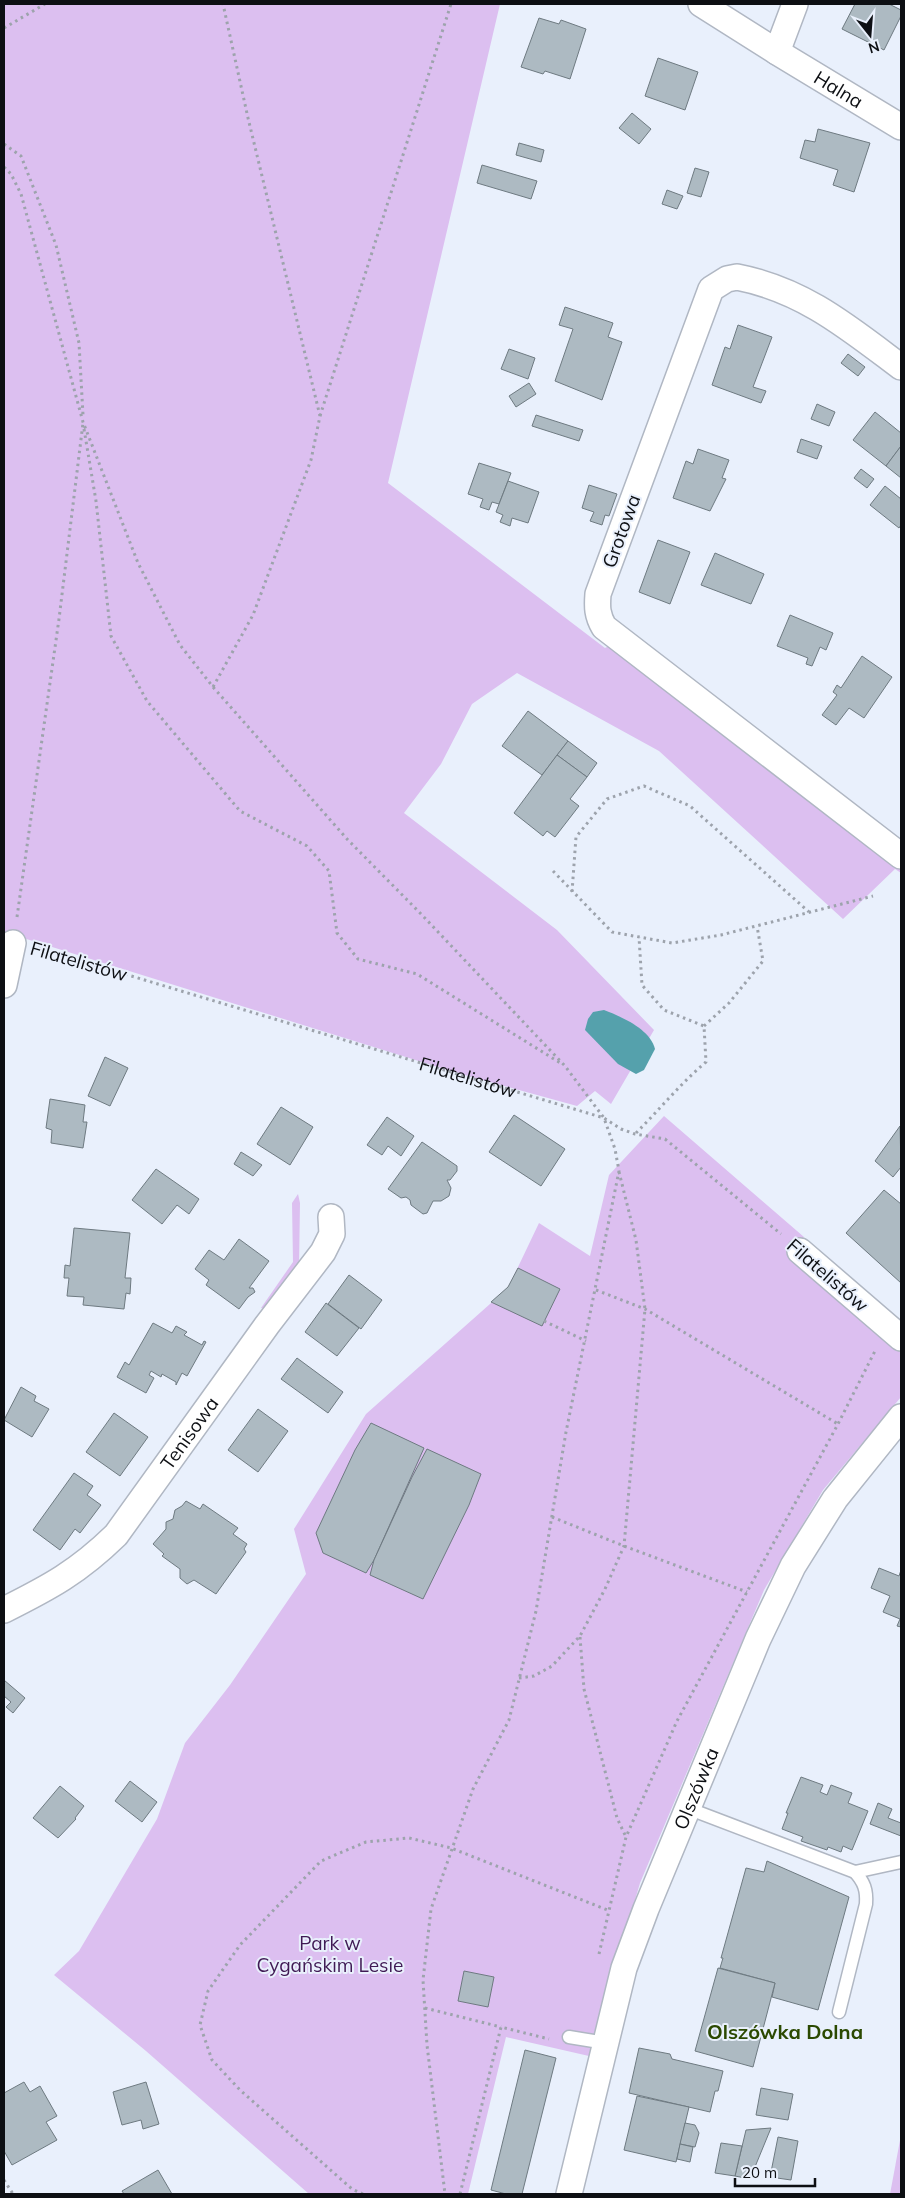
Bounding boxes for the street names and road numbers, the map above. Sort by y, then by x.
street label: Halna [810,65,868,113]
street label: Grotowa [597,491,645,571]
street label: Filatelistów [28,936,130,986]
street label: Filatelistów [417,1051,519,1103]
street label: Filatelistów [782,1233,874,1317]
street label: Tenisowa [155,1392,224,1474]
street label: Olszówka [668,1744,724,1833]

